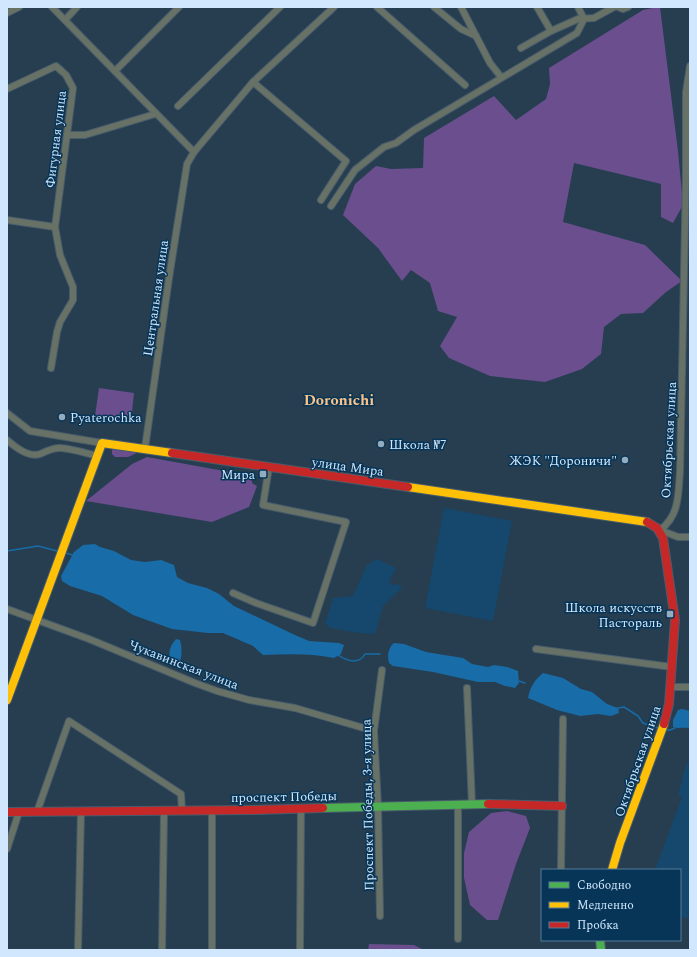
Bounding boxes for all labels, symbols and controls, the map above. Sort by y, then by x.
street label: Фигурная улица [40,89,72,189]
street label: Центральная улица [138,238,174,358]
street label: Октябрьская улица [656,381,682,499]
district label: Doronichi [304,389,374,412]
place label: Pyaterochka [70,408,142,428]
marker: Pyaterochka [57,412,67,422]
place label: Школа №7 [389,435,446,455]
marker: Школа №7 [376,439,386,449]
place label: ЖЭК "Дороничи" [509,451,617,471]
street label: улица Мира [310,452,386,482]
marker: ЖЭК "Дороничи" [620,455,630,465]
place label: Мира [221,465,256,485]
marker: Мира [258,469,268,479]
place label: Школа искусств Пастораль [565,598,662,633]
marker: Школа искусств Пастораль [665,609,675,619]
street label: Чукавинская улица [126,635,242,695]
street label: Октябрьская улица [609,702,667,820]
street label: Проспект Победы, 3-я улица [356,718,379,891]
street label: проспект Победы [231,786,337,808]
legend [541,869,681,941]
text: Свободно [577,876,631,895]
text: Медленно [577,896,634,915]
text: Пробка [577,916,619,935]

